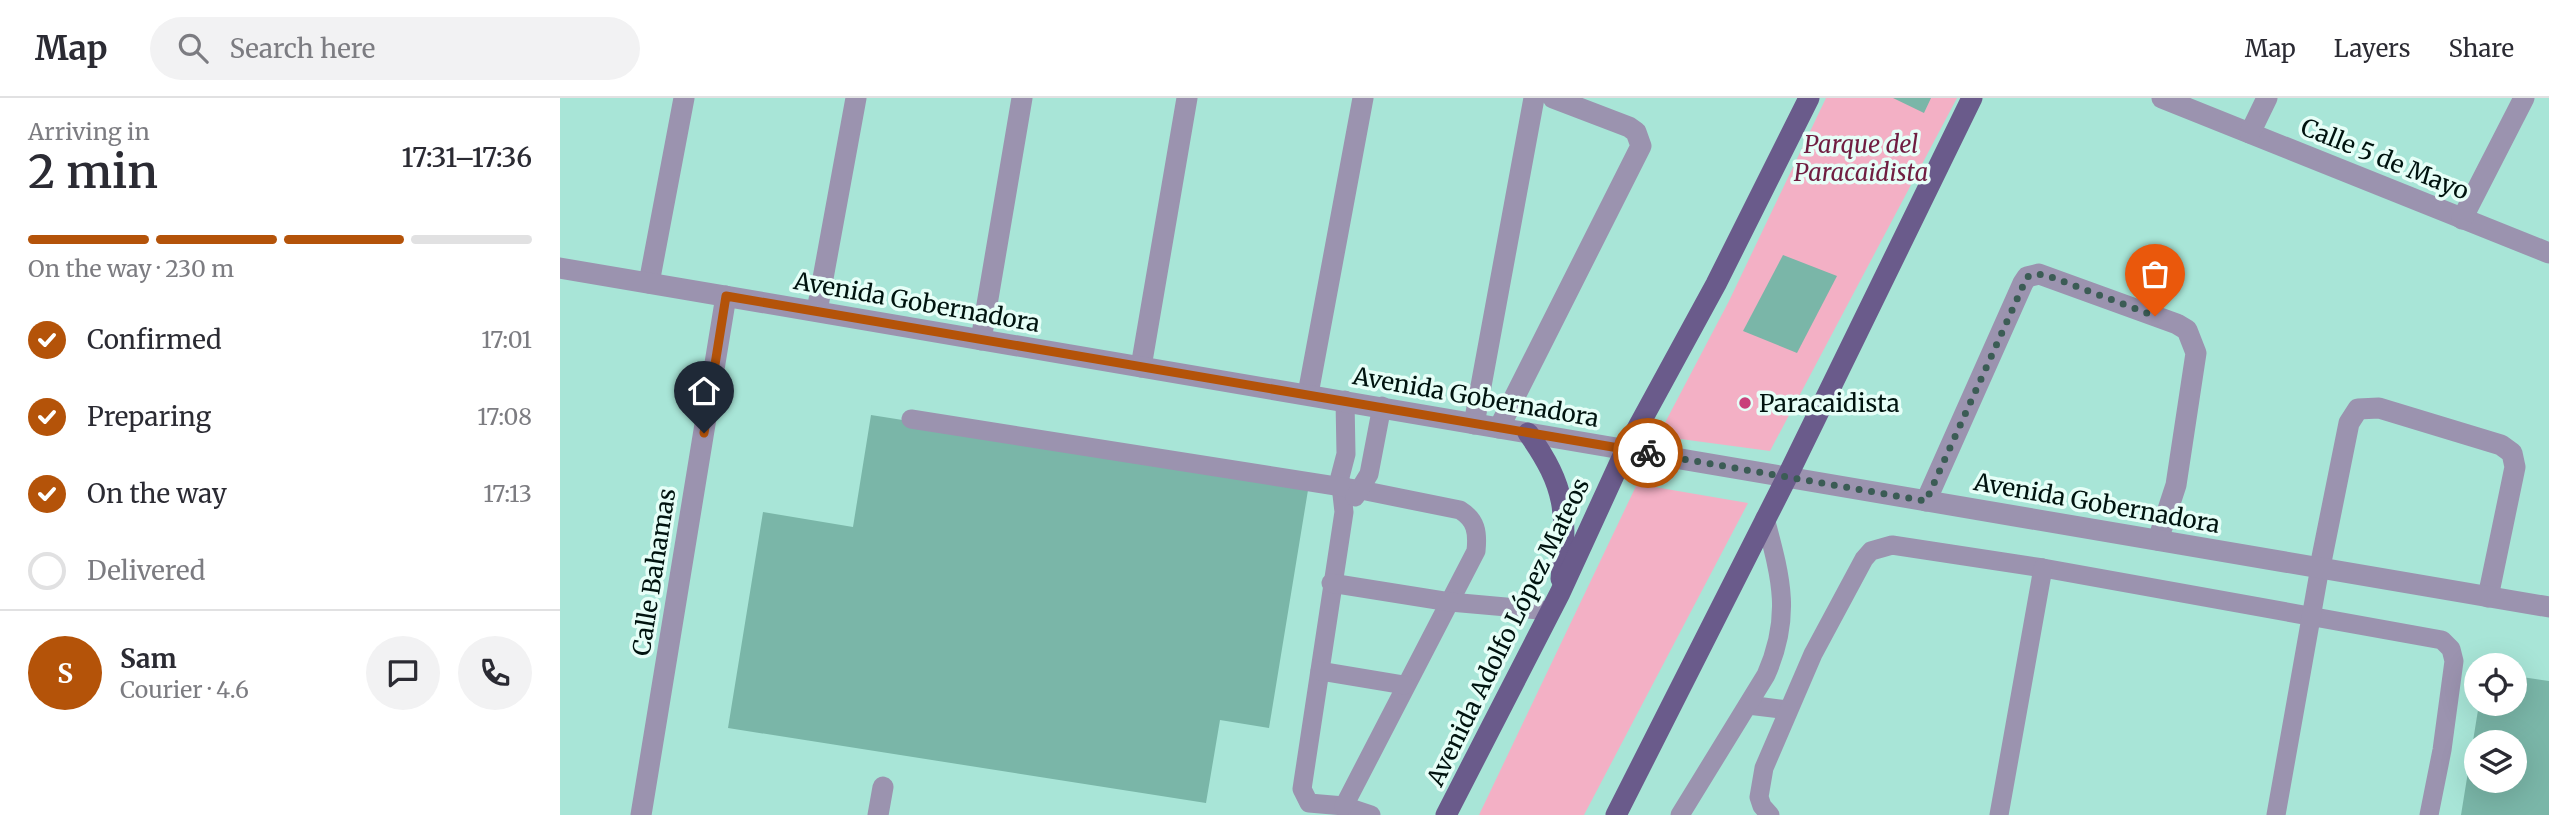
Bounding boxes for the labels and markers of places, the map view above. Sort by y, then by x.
pin [2125,244,2185,316]
pin [674,361,734,433]
place label: Paracaidista [1759,388,1900,419]
marker: Paracaidista [1737,395,1753,411]

